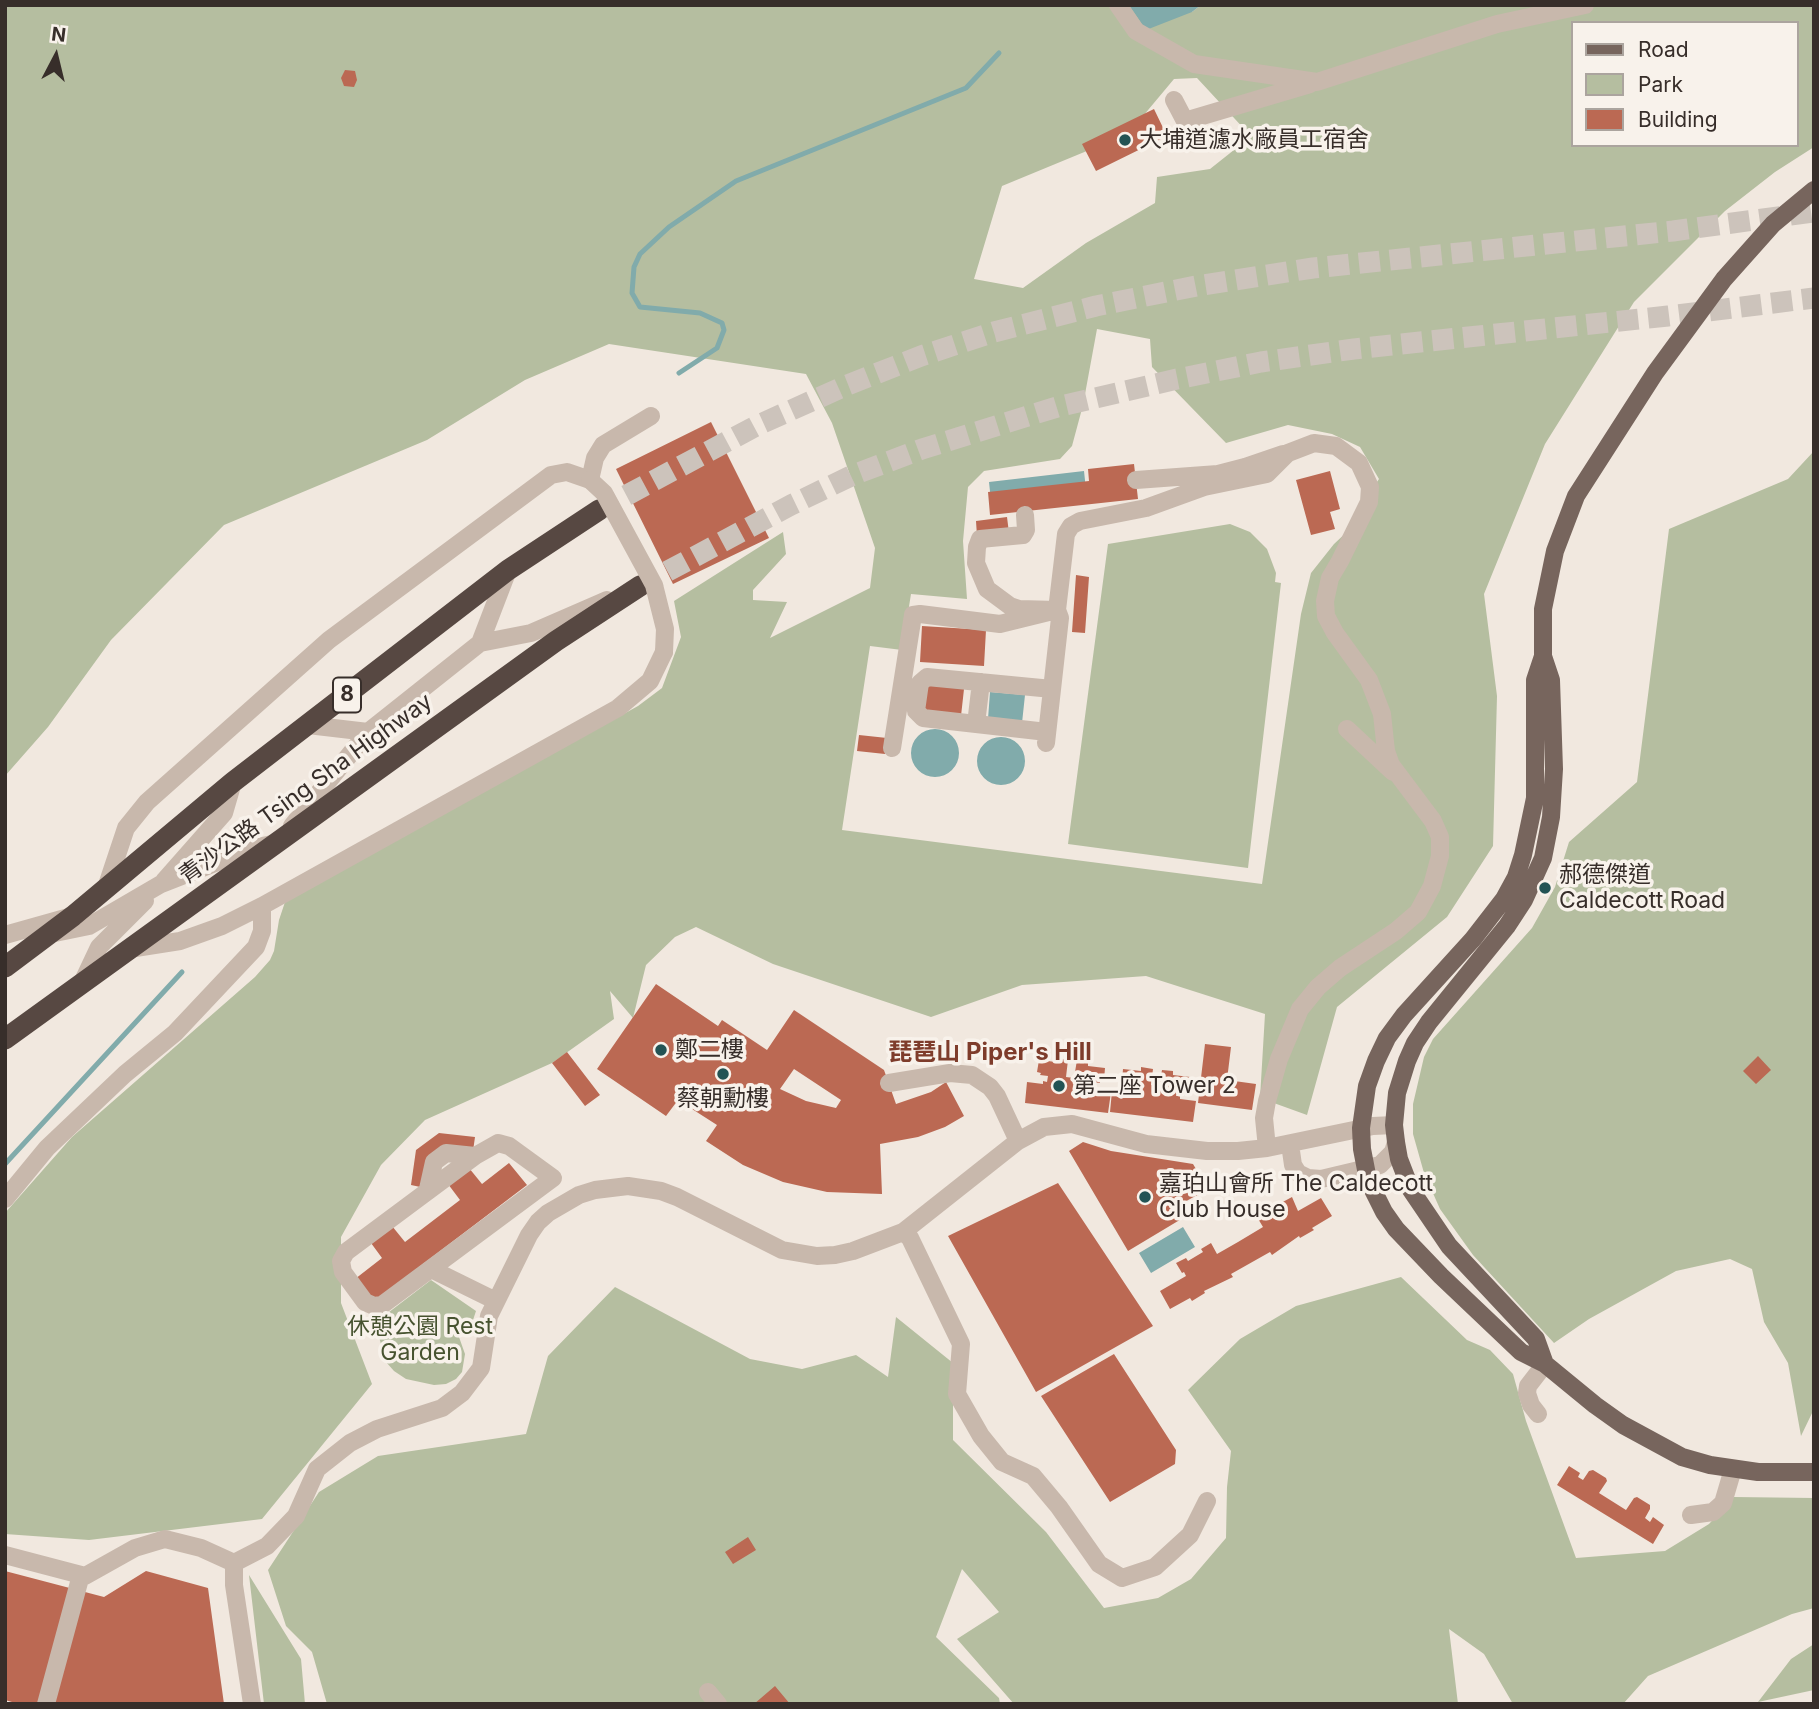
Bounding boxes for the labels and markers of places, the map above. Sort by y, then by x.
place label: 大埔道濾水廠員工宿舍 [1139,126,1369,154]
marker: 大埔道濾水廠員工宿舍 [1117,132,1133,148]
place label: 郝德傑道 Caldecott Road [1559,861,1725,915]
marker: 郝德傑道 Caldecott Road [1537,880,1553,896]
place label: 鄭二樓 [675,1036,744,1064]
marker: 鄭二樓 [653,1042,669,1058]
marker: 蔡朝勳樓 [715,1066,731,1082]
place label: 第二座 Tower 2 [1073,1072,1236,1100]
marker: 第二座 Tower 2 [1051,1078,1067,1094]
place label: 蔡朝勳樓 [677,1085,769,1113]
place label: 嘉珀山會所 The Caldecott Club House [1159,1170,1433,1224]
marker: 嘉珀山會所 The Caldecott Club House [1137,1189,1153,1205]

